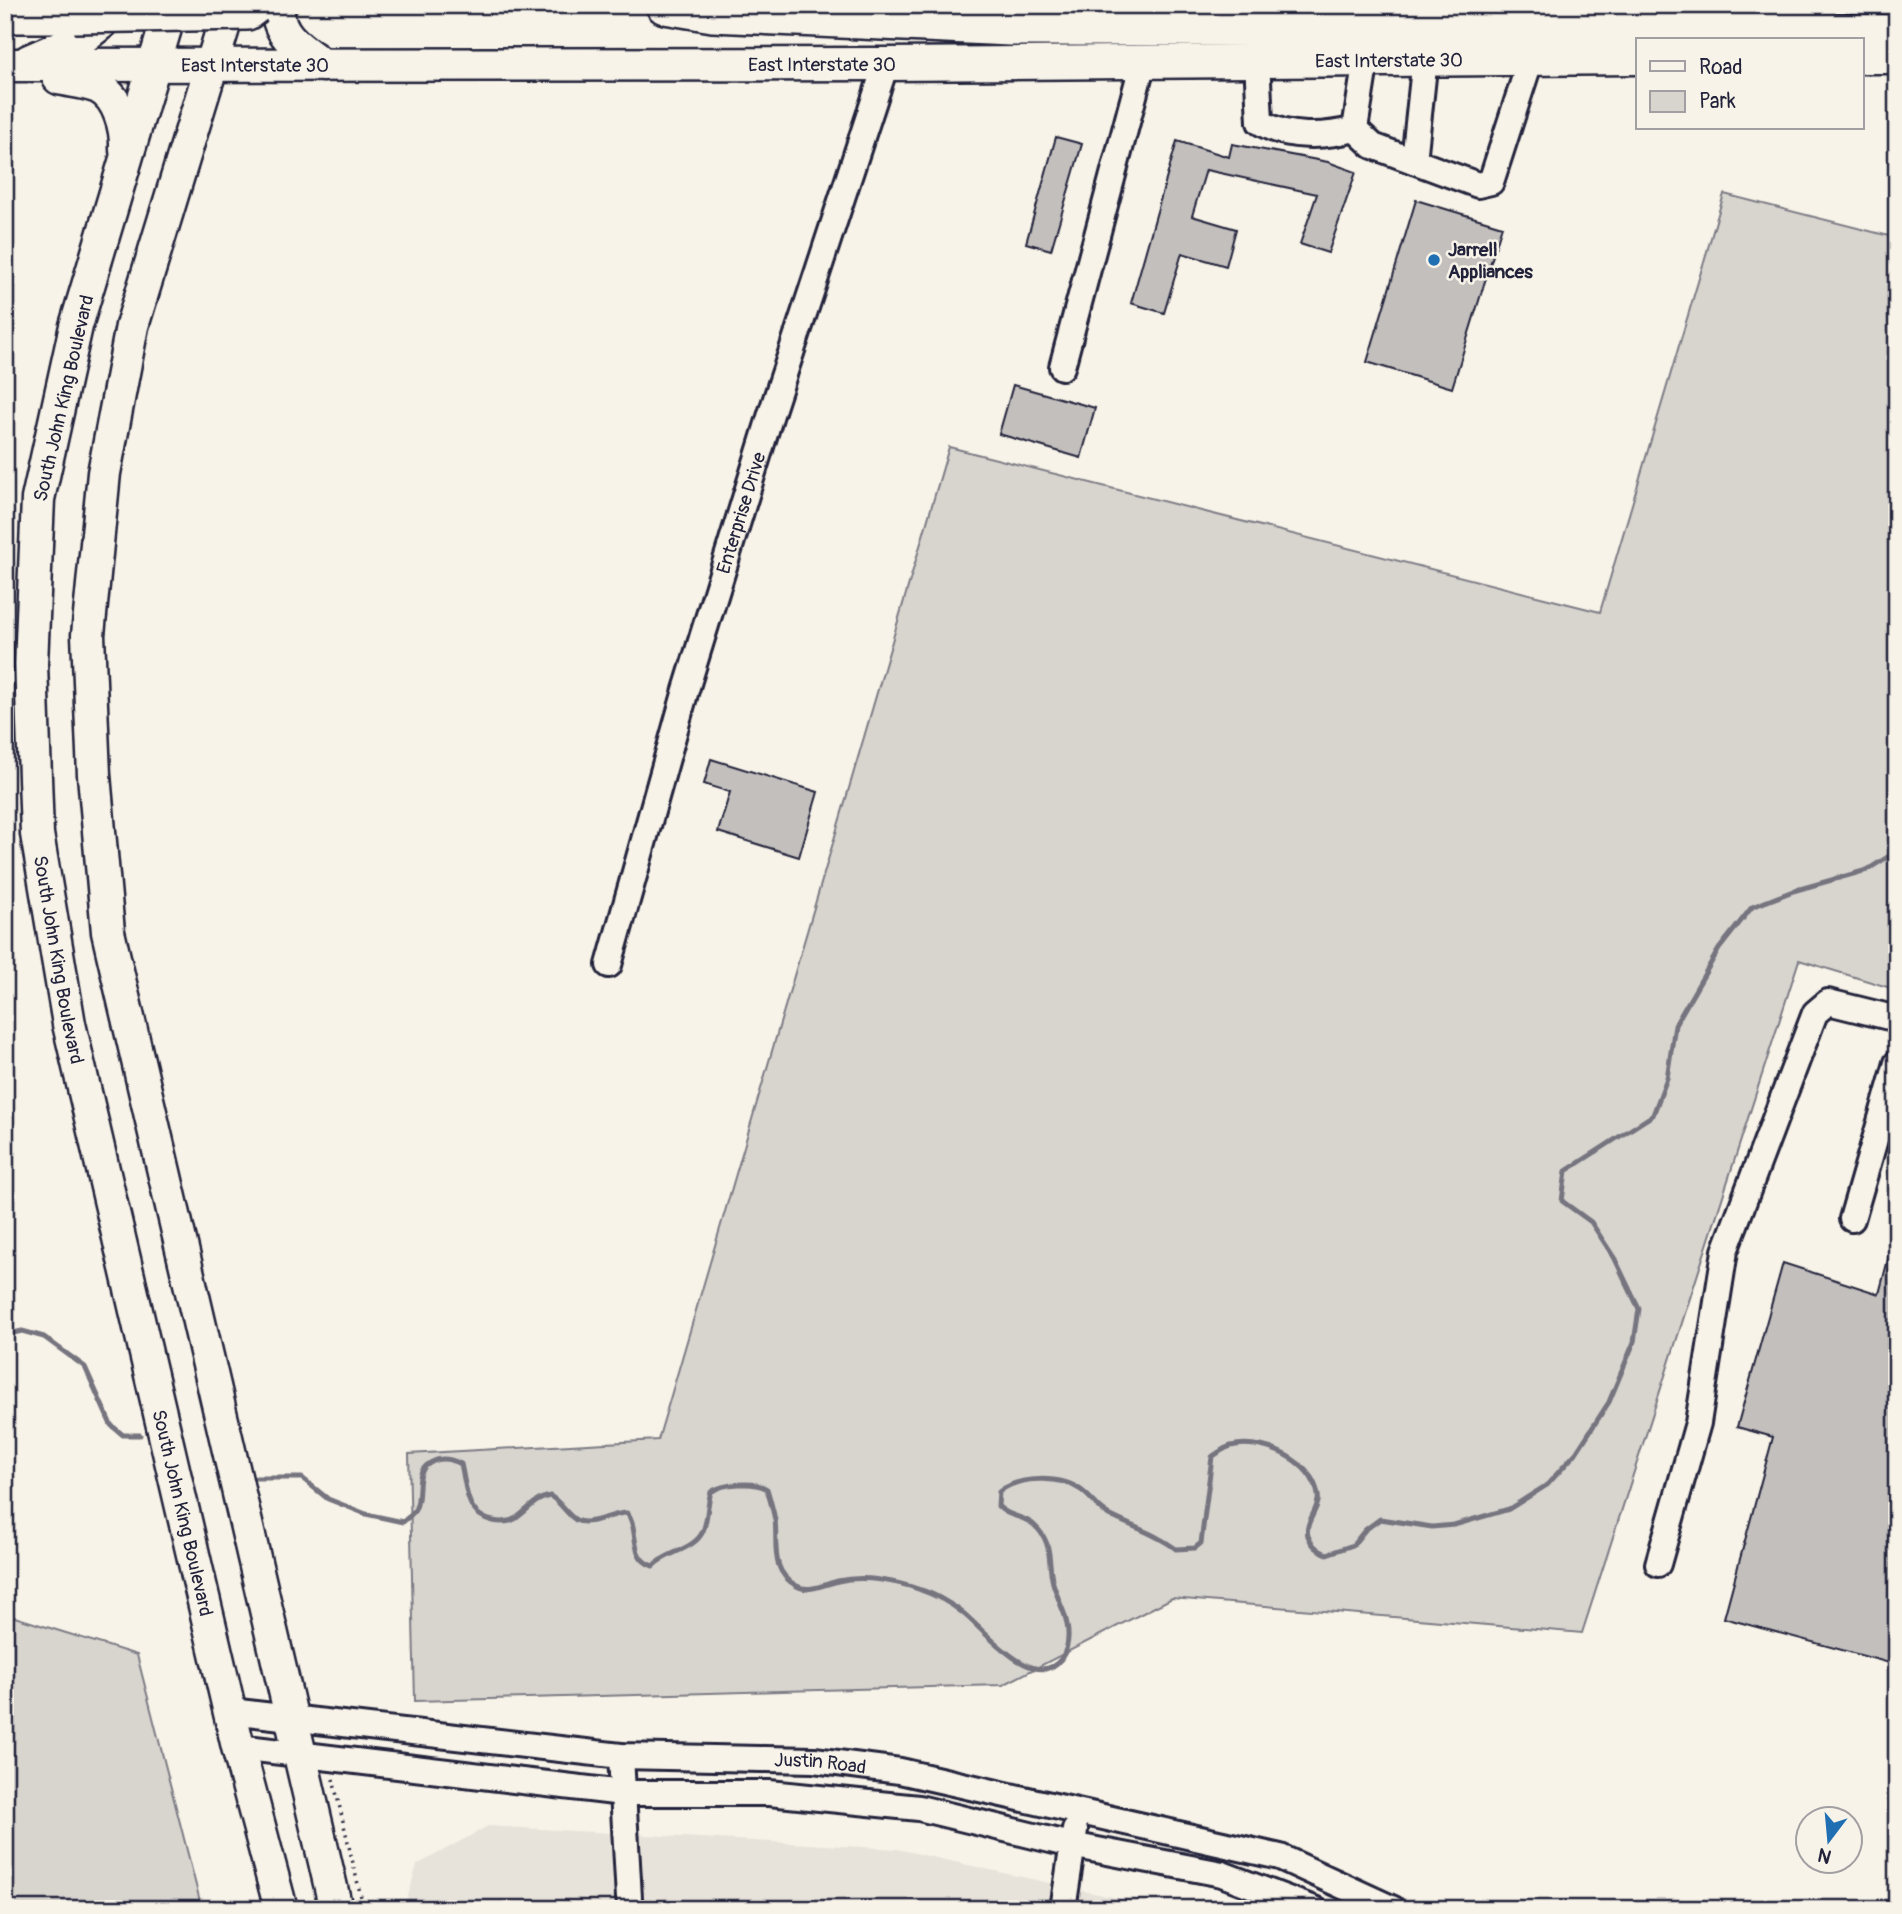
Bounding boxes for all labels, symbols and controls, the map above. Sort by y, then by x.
legend [1636,38,1864,130]
street label: East Interstate 30 [1315,48,1463,74]
street label: East Interstate 30 [748,53,896,77]
street label: East Interstate 30 [181,54,329,78]
text: Road [1699,54,1743,81]
text: Park [1699,88,1736,115]
place label: Jarrell Appliances [1448,238,1533,284]
marker: Jarrell Appliances [1426,252,1442,268]
street label: South John King Boulevard [29,293,99,504]
street label: Enterprise Drive [712,449,772,577]
street label: South John King Boulevard [28,854,89,1066]
street label: South John King Boulevard [147,1407,218,1619]
street label: Justin Road [774,1748,868,1780]
north arrow [1794,1806,1864,1876]
text: N [1815,1842,1834,1869]

